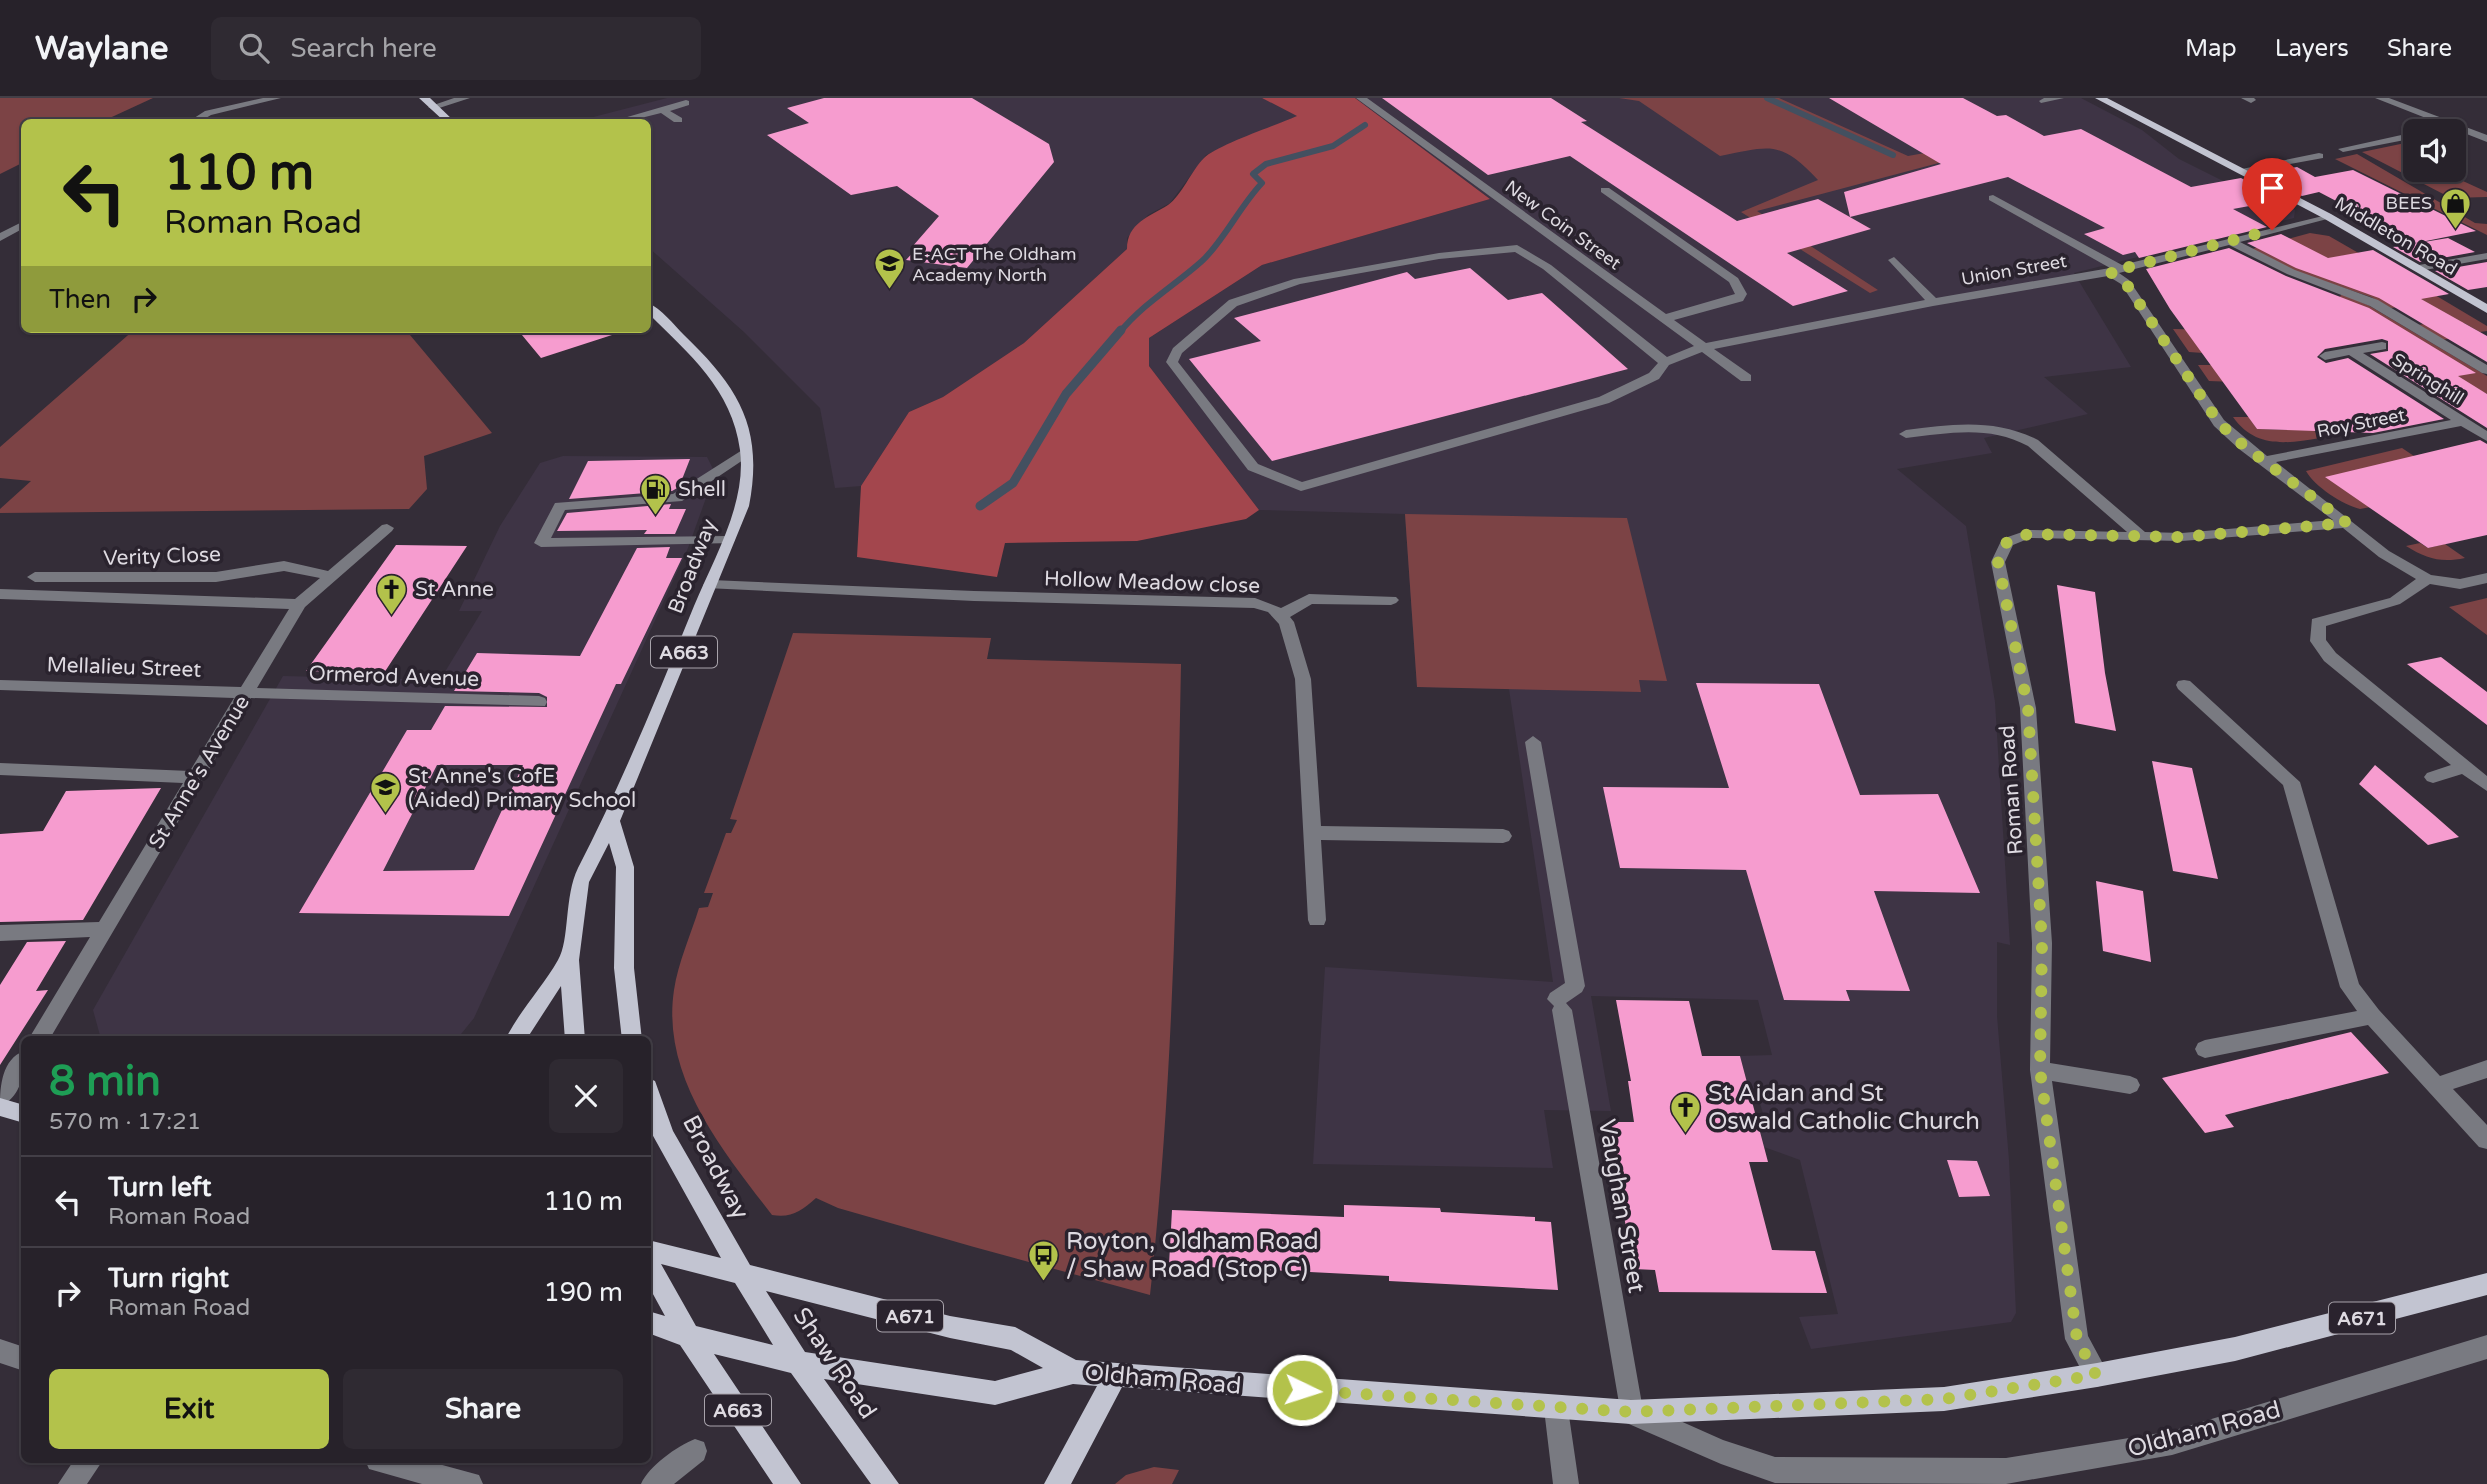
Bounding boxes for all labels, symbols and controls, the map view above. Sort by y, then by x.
search box [211,17,701,80]
text: Waylane [35,29,169,68]
icon: search [235,29,273,67]
text: Search here [291,33,437,64]
text: Map [2185,34,2237,63]
text: Layers [2275,34,2349,63]
text: Share [2387,34,2452,63]
map controls [2403,119,2466,182]
button: sound [2403,119,2466,182]
text: 110 m [164,144,314,203]
icon: left [49,147,140,238]
pin [2242,158,2302,230]
icon: arrive [2253,169,2291,207]
street label: New Coin Street [1501,176,1625,275]
shop icon: BEES [2438,186,2472,230]
street label: Middleton Road [2331,192,2461,280]
place label: BEES [2385,192,2432,214]
text: Roman Road [164,204,362,242]
place label: E-ACT The Oldham Academy North [912,243,1076,286]
school or university icon: E-ACT The Oldham Academy North [872,247,906,291]
street label: Union Street [1960,250,2069,290]
icon: right [125,280,163,318]
text: Then [49,284,111,315]
street label: Springhill [2388,348,2468,410]
street label: Roy Street [2315,404,2407,442]
fuel station icon: Shell [638,472,672,516]
place label: Shell [678,477,726,502]
street label: Broadway [663,515,722,617]
street label: Verity Close [103,542,221,571]
street label: Hollow Meadow close [1043,566,1261,599]
church icon: St Anne [375,572,409,616]
place label: St Anne [415,577,494,602]
road number: A663 [651,636,717,667]
street label: Mellalieu Street [46,652,202,683]
street label: Ormerod Avenue [308,661,480,692]
street label: St Anne's Avenue [144,691,255,853]
street label: Roman Road [1995,724,2028,856]
place label: St Anne's CofE (Aided) Primary School [408,764,636,813]
school or university icon: St Anne's CofE (Aided) Primary School [368,771,402,815]
text: 8 min [49,1056,161,1107]
button: close [549,1059,623,1133]
place label: St Aidan and St Oswald Catholic Church [1708,1079,1980,1136]
church icon: St Aidan and St Oswald Catholic Church [1668,1090,1702,1134]
text: 570 m · 17:21 [49,1108,201,1136]
street label: Broadway [676,1110,755,1224]
street label: Vaughan Street [1592,1117,1651,1295]
text: Turn left [108,1172,211,1203]
icon: left [49,1183,87,1221]
text: 110 m [543,1186,623,1217]
text: Roman Road [108,1203,250,1231]
place label: Royton, Oldham Road / Shaw Road (Stop C) [1066,1227,1319,1284]
bus stop icon: Royton, Oldham Road / Shaw Road (Stop C) [1026,1238,1060,1282]
text: Turn right [108,1263,229,1294]
icon: right [49,1274,87,1312]
text: 190 m [543,1277,623,1308]
text: Roman Road [108,1294,250,1322]
road number: A671 [877,1300,943,1332]
street label: Shaw Road [787,1302,882,1424]
road number: A671 [2329,1302,2395,1334]
position arrow [1265,1353,1339,1427]
street label: Oldham Road [1083,1358,1242,1401]
button: Exit [49,1369,329,1449]
button: Share [343,1369,623,1449]
road number: A663 [705,1394,771,1426]
street label: Oldham Road [2125,1395,2284,1464]

